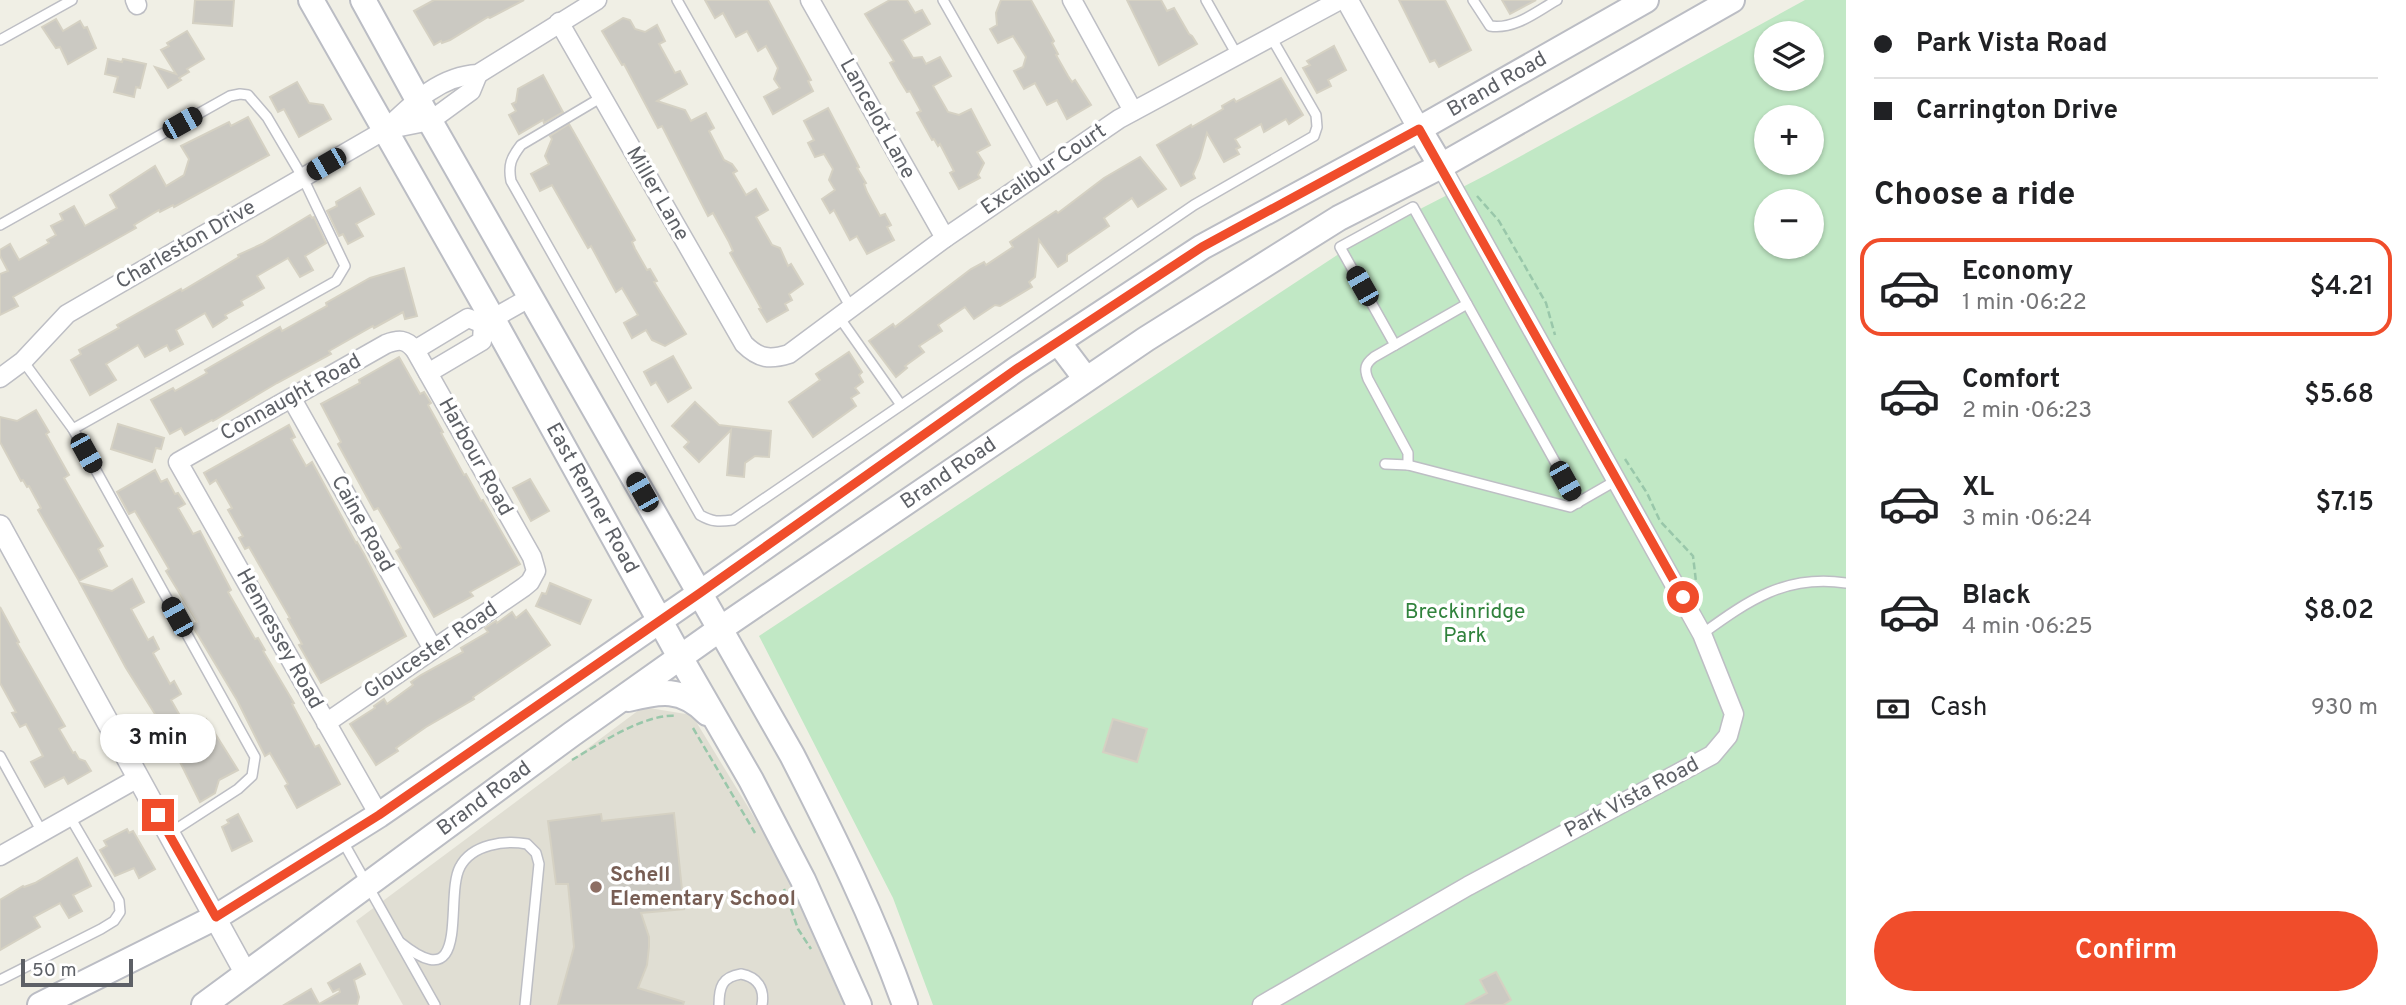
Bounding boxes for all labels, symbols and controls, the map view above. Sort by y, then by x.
map controls [1754,21,1824,259]
button: layers [1754,21,1824,91]
text: Park Vista Road [1916,28,2107,61]
street label: Brand Road [1442,46,1552,124]
street label: Lancelot Lane [833,54,921,184]
text: Carrington Drive [1916,95,2118,128]
car [159,104,206,142]
button: + [1754,105,1824,175]
street label: Excalibur Court [976,118,1112,222]
street label: Miller Lane [619,142,695,246]
car [303,144,350,184]
text: Choose a ride [1874,176,2075,216]
button: − [1754,189,1824,259]
street label: Charleston Drive [111,194,261,296]
icon: car [1878,256,1941,319]
text: Economy [1962,256,2073,289]
car [1343,263,1382,309]
text: $4.21 [2310,271,2374,304]
text: 1 min · 06:22 [1962,289,2087,318]
street label: Connaught Road [216,348,366,448]
icon: car [1878,364,1941,427]
text: Comfort [1962,364,2060,397]
text: $5.68 [2304,379,2374,412]
street label: Harbour Road [431,393,519,521]
text: 2 min · 06:23 [1962,397,2092,426]
street label: East Renner Road [539,418,645,578]
car [67,430,106,476]
street label: Brand Road [895,431,1002,516]
car [1546,458,1585,504]
car [623,469,662,515]
street label: Caine Road [324,471,400,577]
icon: car [1878,472,1941,535]
text: XL [1962,472,1994,505]
text: $7.15 [2315,487,2374,520]
text: 3 min · 06:24 [1962,505,2092,534]
street label: Hennessey Road [229,564,329,714]
icon: car [1878,580,1941,643]
text: Black [1962,580,2031,613]
route start [1667,581,1699,613]
car [158,594,197,640]
text: $8.02 [2304,595,2374,628]
street label: Gloucester Road [359,596,503,706]
park label: Breckinridge Park [1405,599,1525,650]
text: 4 min · 06:25 [1962,613,2093,642]
icon: cash [1874,690,1912,728]
text: Cash [1930,692,1987,725]
text: 930 m [2311,694,2378,723]
callout: 3 min [100,714,216,762]
text: 3 min [128,724,188,753]
street label: Park Vista Road [1560,751,1704,845]
street label: Brand Road [432,755,537,842]
route end [142,799,174,831]
place label: Schell Elementary School [610,862,796,913]
marker: Schell Elementary School [588,879,604,895]
button: Confirm [1874,911,2378,991]
scale bar [21,956,133,988]
text: 50 m [32,959,77,983]

